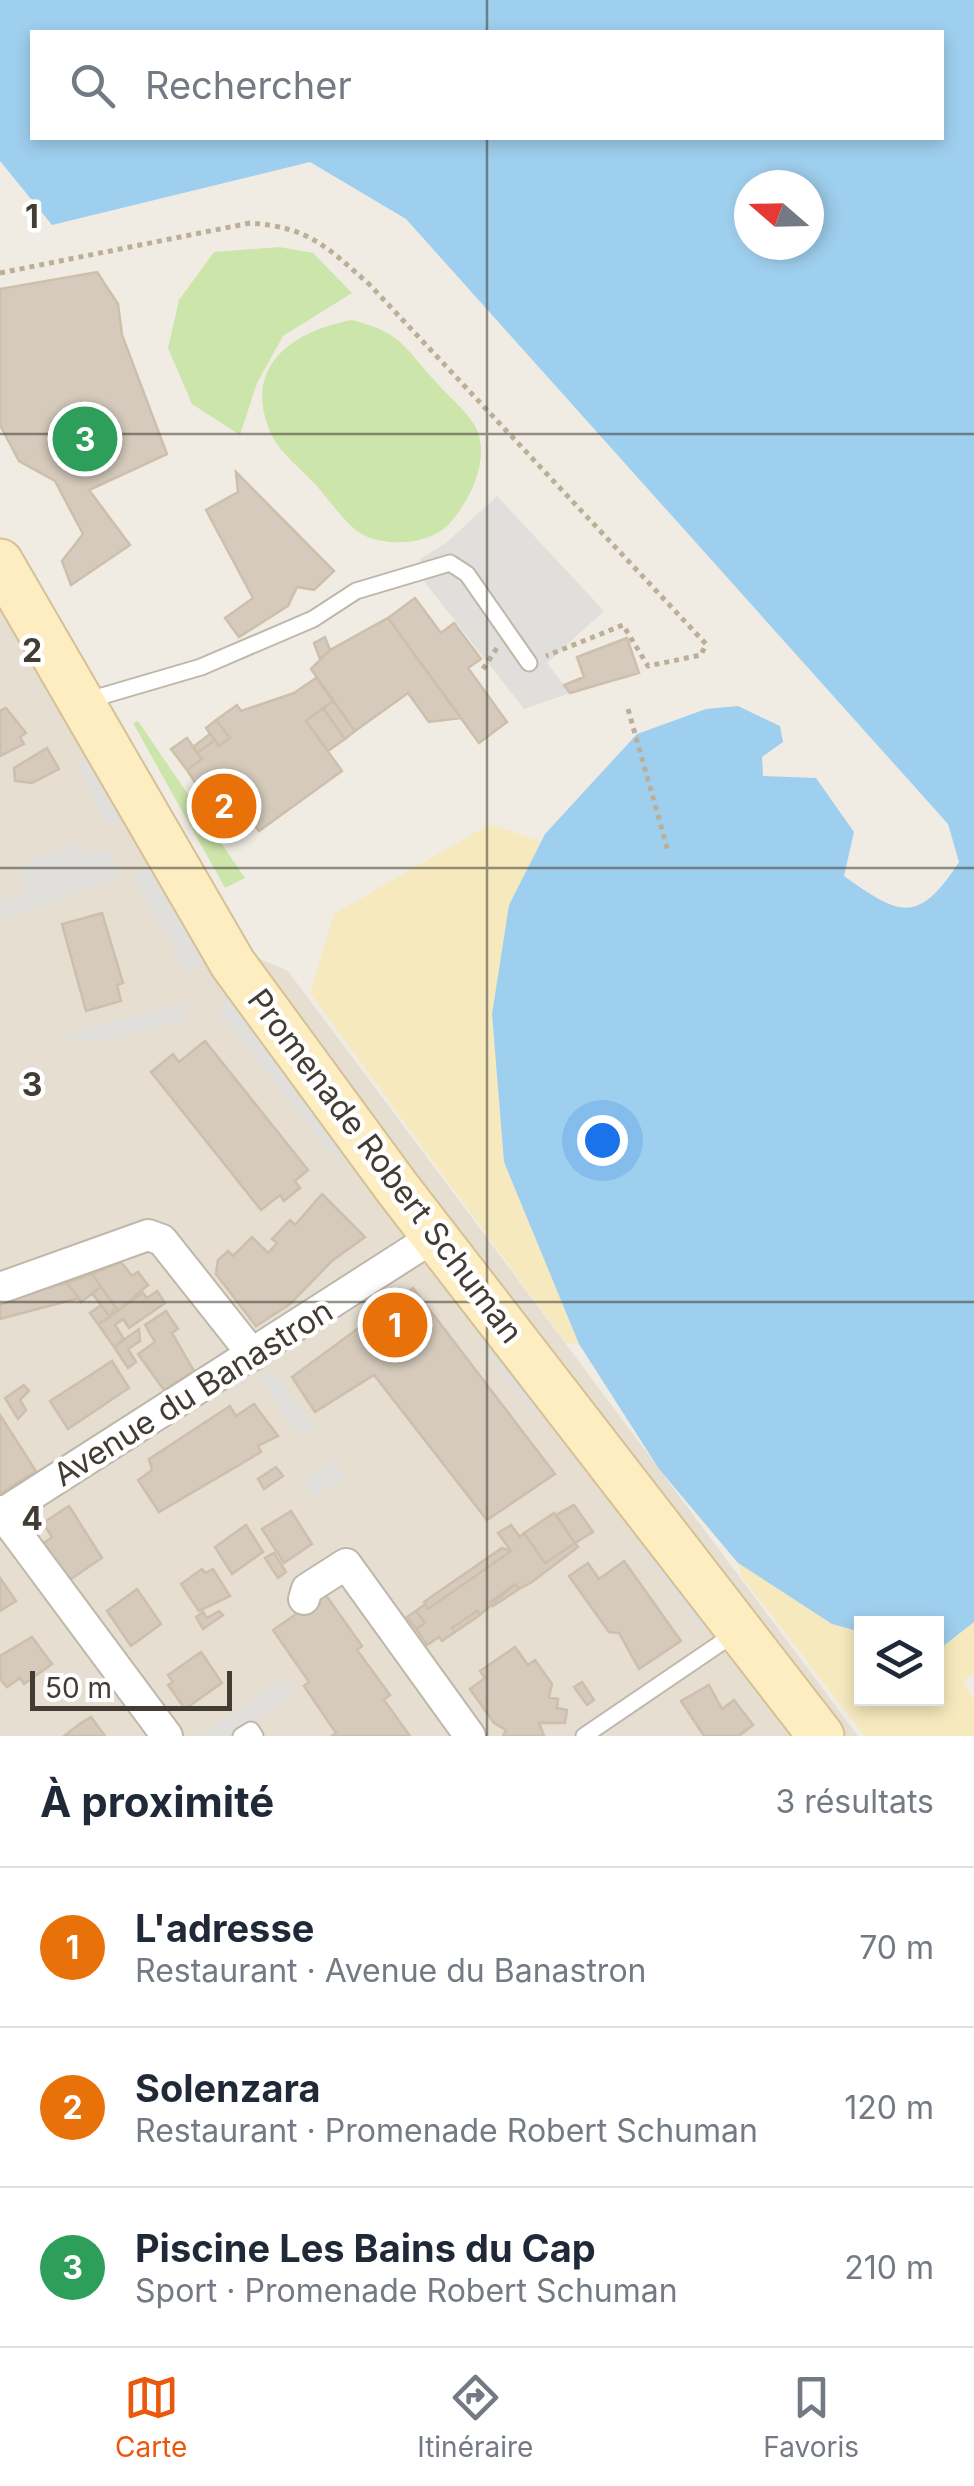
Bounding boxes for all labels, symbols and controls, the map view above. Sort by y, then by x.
search box [30,30,944,140]
icon: search [65,58,120,113]
text: Rechercher [145,62,352,108]
north arrow [734,170,824,260]
text: 1 [25,197,39,236]
pin: 3 [52,402,118,476]
text: 2 [22,631,42,670]
pin: 2 [192,768,256,844]
street label: Promenade Robert Schuman [240,981,531,1350]
text: 3 [22,1065,42,1104]
your location [577,1115,628,1166]
pin: 1 [362,1288,428,1362]
street label: Avenue du Banastron [46,1291,339,1494]
text: 4 [21,1499,43,1538]
map controls [854,1616,944,1706]
button: layers [854,1616,944,1706]
scale bar [30,1666,232,1710]
text: 50 m [45,1671,112,1705]
text: À proximité [40,1776,274,1827]
text: 3 résultats [775,1782,934,1821]
text: L'adresse [135,1905,314,1951]
text: 1 [66,1928,79,1967]
text: 70 m [859,1928,934,1967]
text: Restaurant · Avenue du Banastron [135,1951,646,1990]
text: Solenzara [135,2065,321,2111]
text: 2 [62,2088,83,2127]
text: 120 m [844,2088,934,2127]
text: Restaurant · Promenade Robert Schuman [135,2111,758,2150]
text: Piscine Les Bains du Cap [135,2225,596,2271]
text: 3 [62,2248,83,2287]
text: 210 m [844,2248,934,2287]
text: Sport · Promenade Robert Schuman [135,2271,678,2310]
tab: Carte [115,2370,187,2464]
tab: Itinéraire [417,2370,533,2464]
tab: Favoris [763,2370,859,2464]

